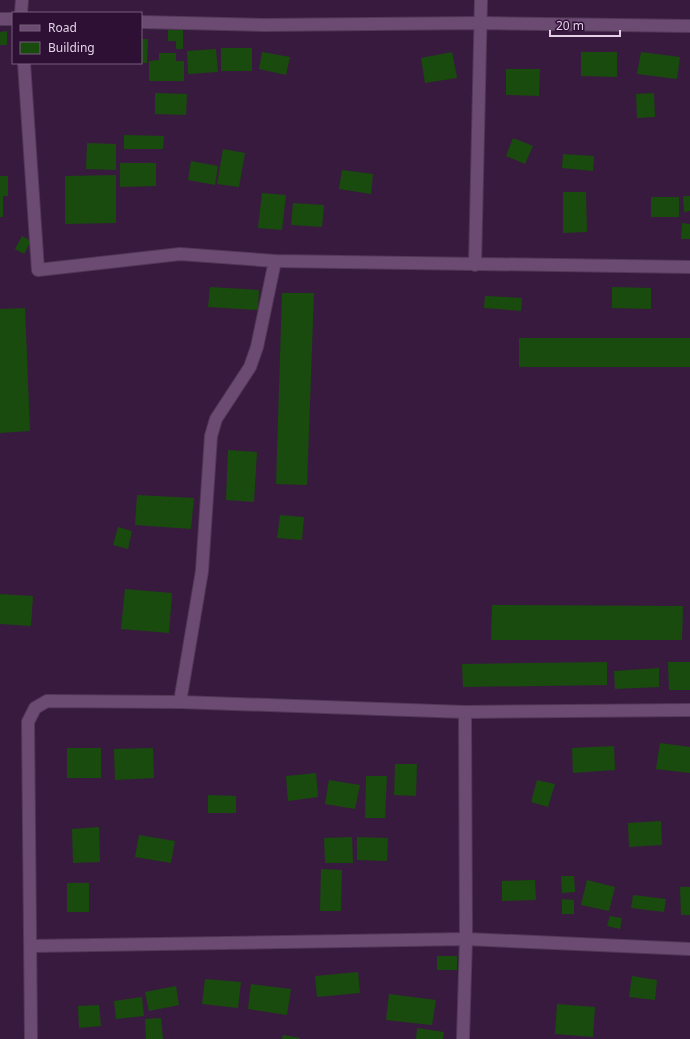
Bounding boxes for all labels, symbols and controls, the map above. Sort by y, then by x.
legend [12,12,142,64]
scale bar [550,12,620,38]
text: 20 m [556,17,584,34]
text: Road [48,19,77,36]
text: Building [48,39,95,56]

